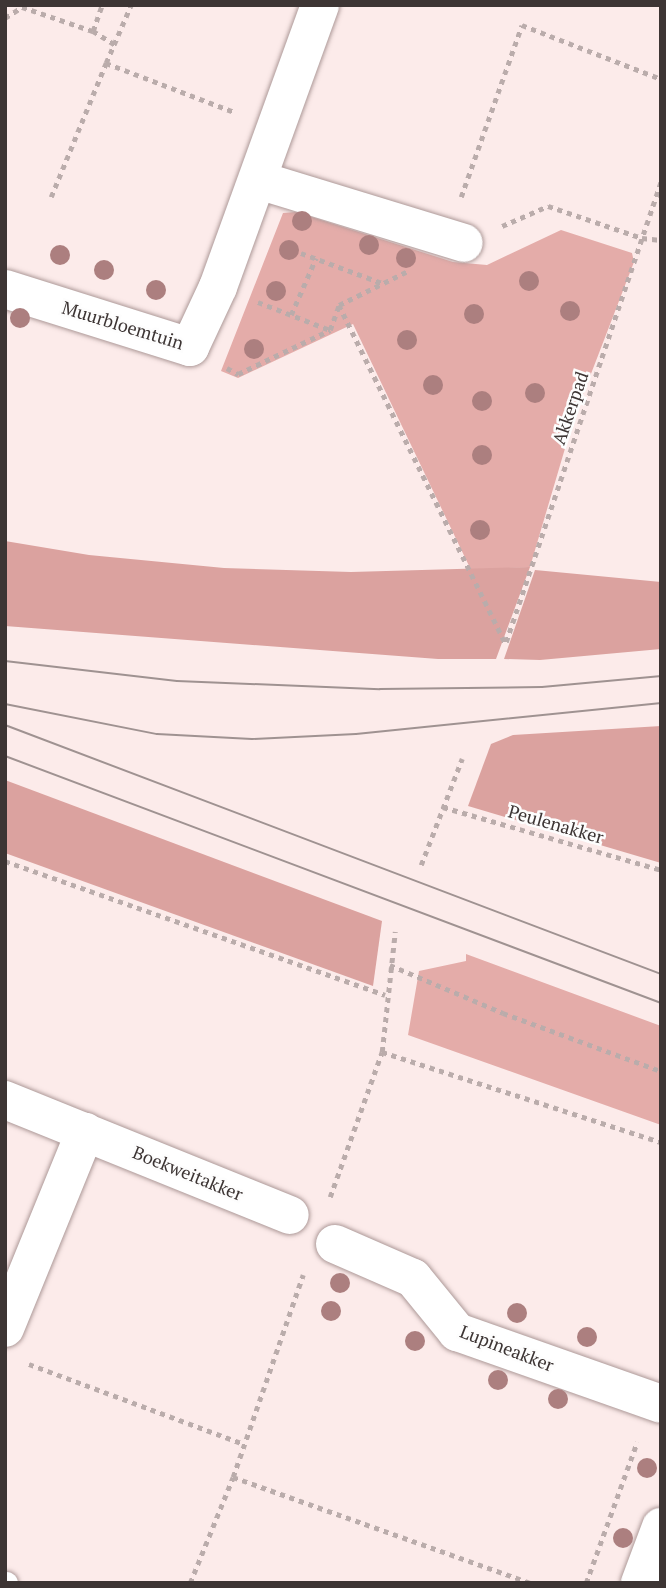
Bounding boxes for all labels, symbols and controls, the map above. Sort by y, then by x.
street label: Muurbloemtuin [60,296,186,354]
street label: Akkerpad [547,369,593,447]
street label: Peulenakker [506,800,606,848]
street label: Boekweitakker [130,1141,246,1205]
street label: Lupineakker [457,1320,557,1376]

